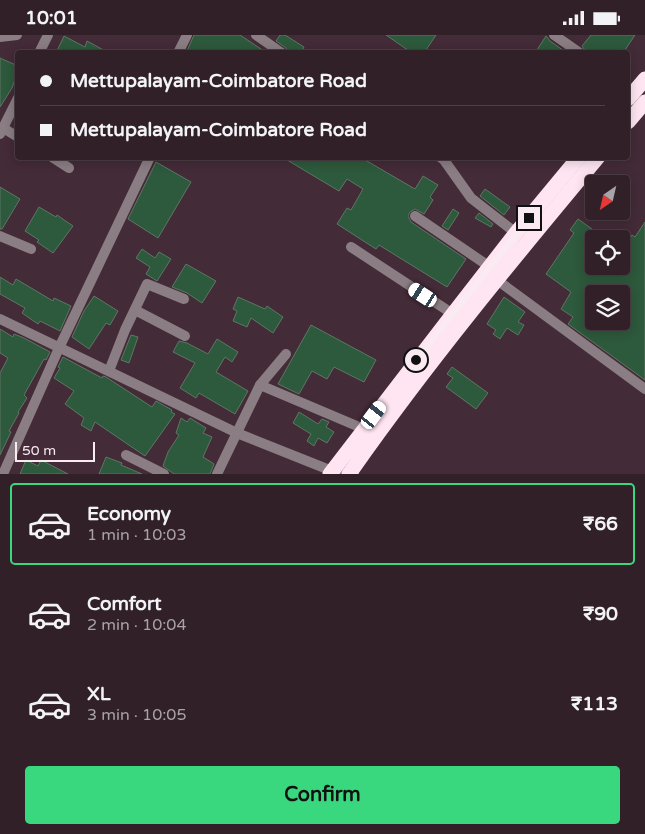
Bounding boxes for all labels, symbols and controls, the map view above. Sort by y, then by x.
text: 10:01 [25,7,78,29]
text: Mettupalayam-Coimbatore Road [70,70,367,92]
text: Mettupalayam-Coimbatore Road [70,119,367,141]
north arrow [585,175,630,220]
map controls [585,175,630,330]
route end [518,207,540,229]
button: locate [585,230,630,275]
car [406,281,439,309]
button: layers [585,285,630,330]
route start [405,349,427,371]
car [358,399,389,431]
scale bar [15,439,95,462]
text: 50 m [22,442,56,459]
icon: car [27,502,72,547]
text: Economy [87,503,171,525]
text: ₹66 [583,513,618,535]
text: 1 min · 10:03 [87,525,186,545]
icon: car [27,592,72,637]
text: Comfort [87,593,161,615]
text: ₹90 [583,603,618,625]
text: 2 min · 10:04 [87,615,186,635]
icon: car [27,682,72,727]
text: XL [87,683,111,705]
text: ₹113 [571,693,618,715]
text: 3 min · 10:05 [87,705,186,725]
button: Confirm [25,766,620,824]

